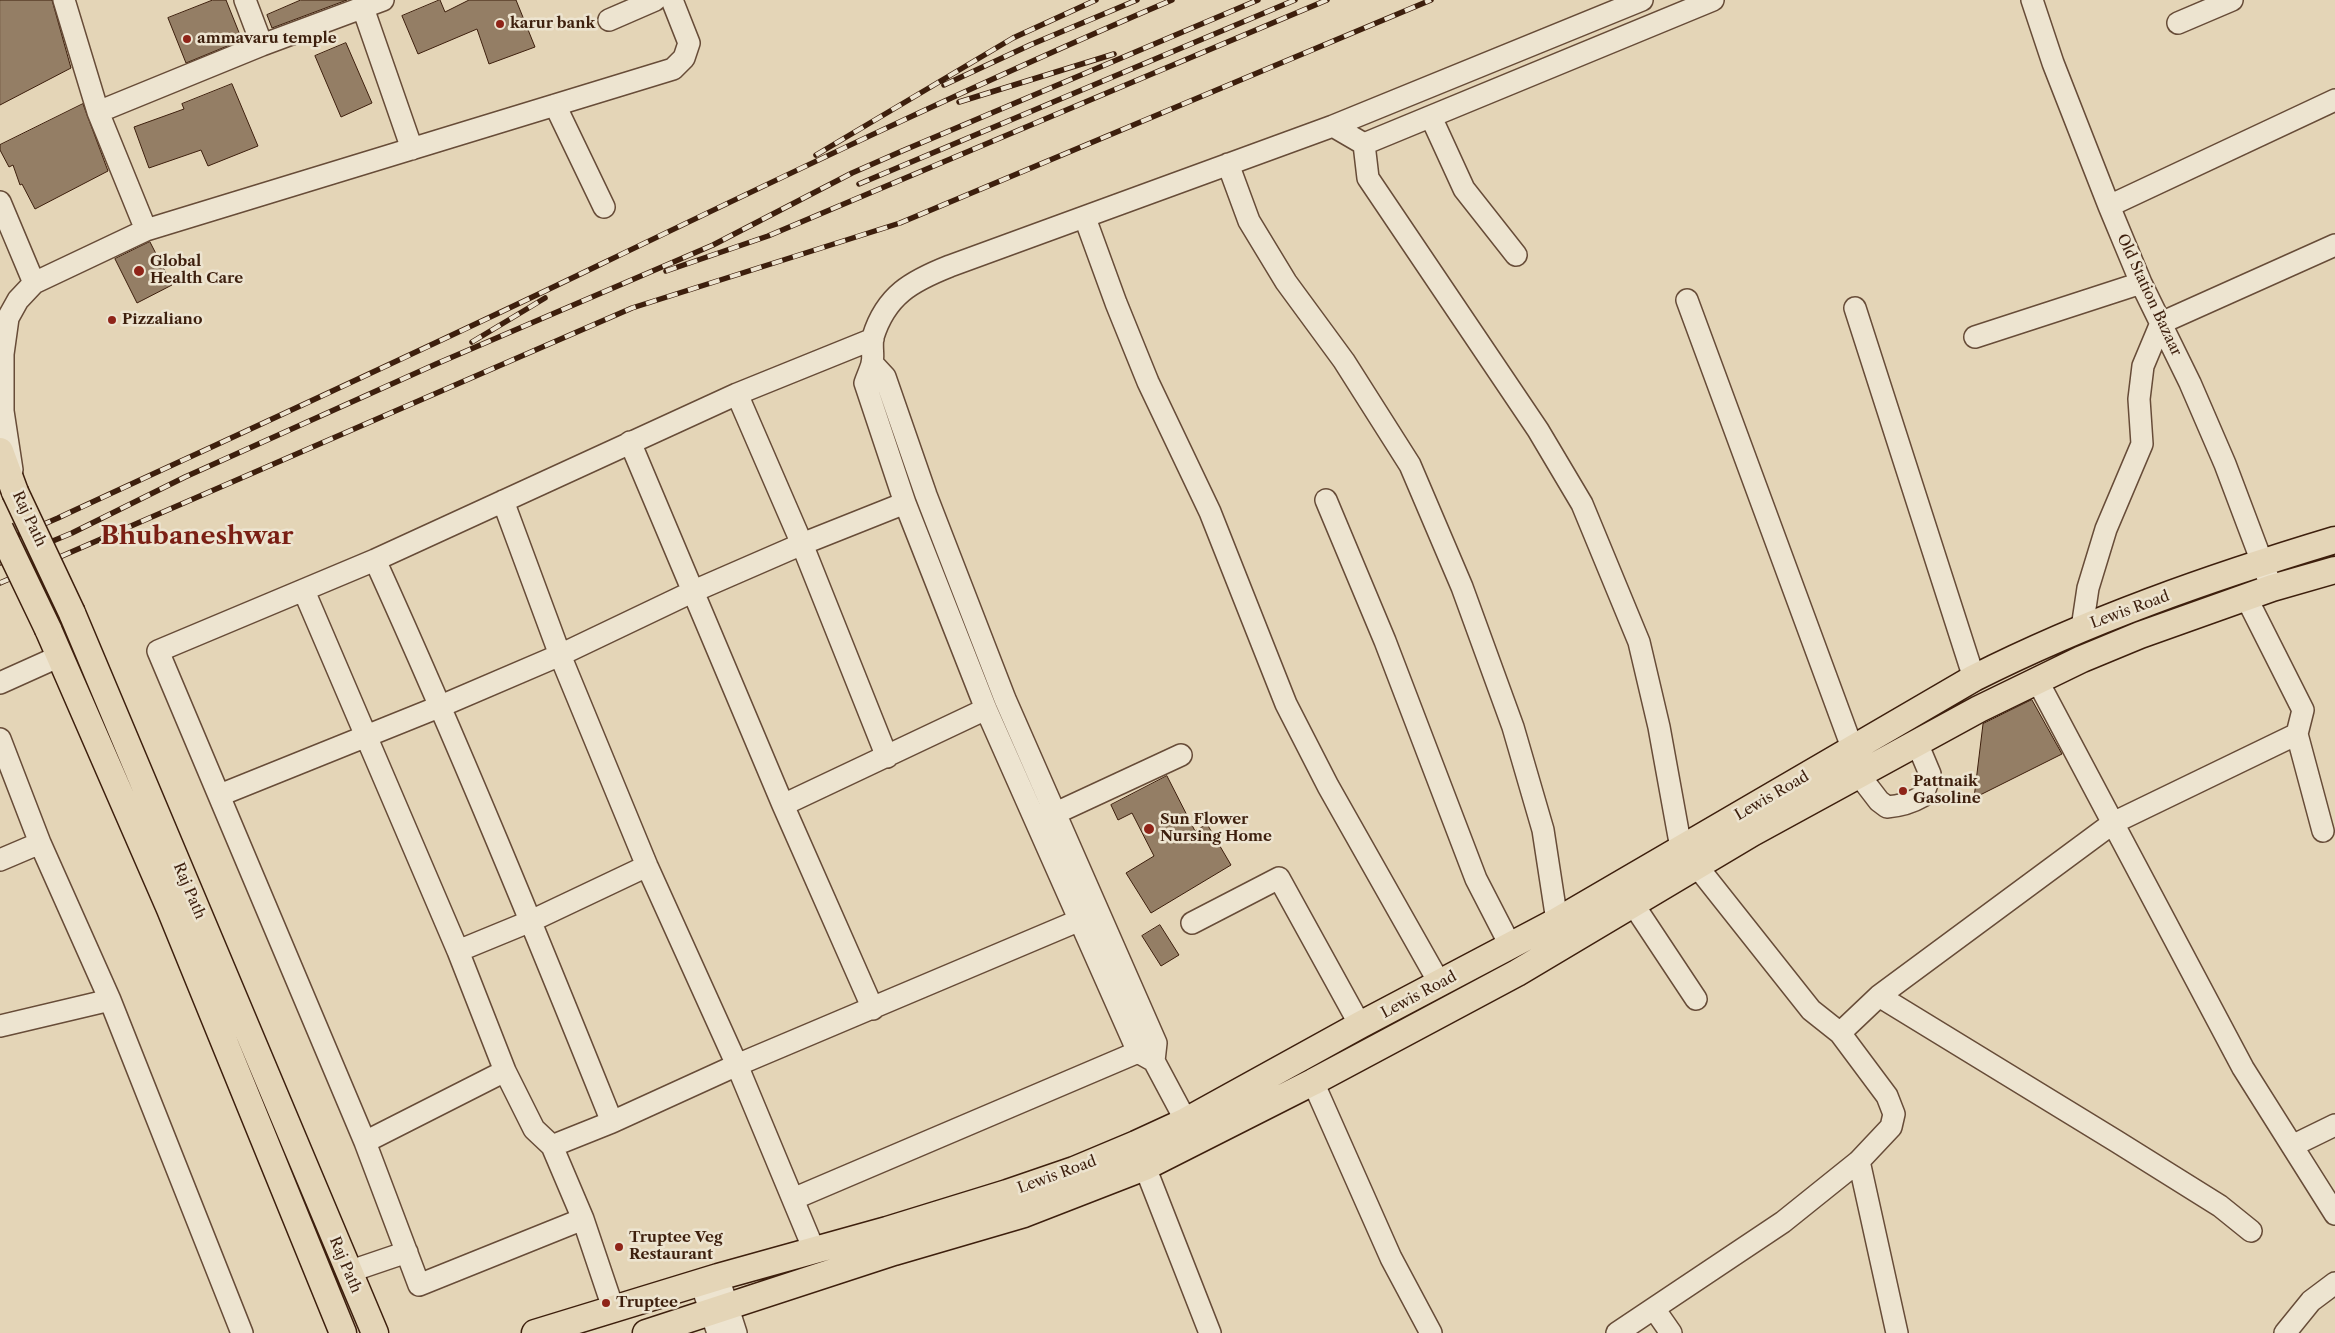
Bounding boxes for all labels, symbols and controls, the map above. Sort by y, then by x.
place label: karur bank [510,15,595,33]
marker: karur bank [494,18,506,30]
place label: ammavaru temple [197,30,337,48]
marker: ammavaru temple [181,33,193,45]
street label: Old Station Bazaar [2113,231,2185,359]
place label: Global Health Care [150,253,243,288]
marker: Global Health Care [132,264,146,278]
place label: Pizzaliano [122,311,202,329]
marker: Pizzaliano [106,314,118,326]
street label: Raj Path [8,488,50,550]
district label: Bhubaneshwar [101,522,293,552]
street label: Lewis Road [2088,587,2172,633]
street label: Lewis Road [1732,768,1812,824]
place label: Pattnaik Gasoline [1913,773,1981,808]
marker: Pattnaik Gasoline [1897,785,1909,797]
place label: Sun Flower Nursing Home [1160,811,1272,846]
marker: Sun Flower Nursing Home [1142,822,1156,836]
street label: Raj Path [169,860,209,922]
street label: Lewis Road [1378,968,1460,1022]
street label: Lewis Road [1015,1152,1099,1198]
place label: Truptee Veg Restaurant [629,1229,723,1264]
street label: Raj Path [325,1234,365,1296]
marker: Truptee Veg Restaurant [613,1241,625,1253]
place label: Truptee [616,1294,678,1312]
marker: Truptee [600,1297,612,1309]

